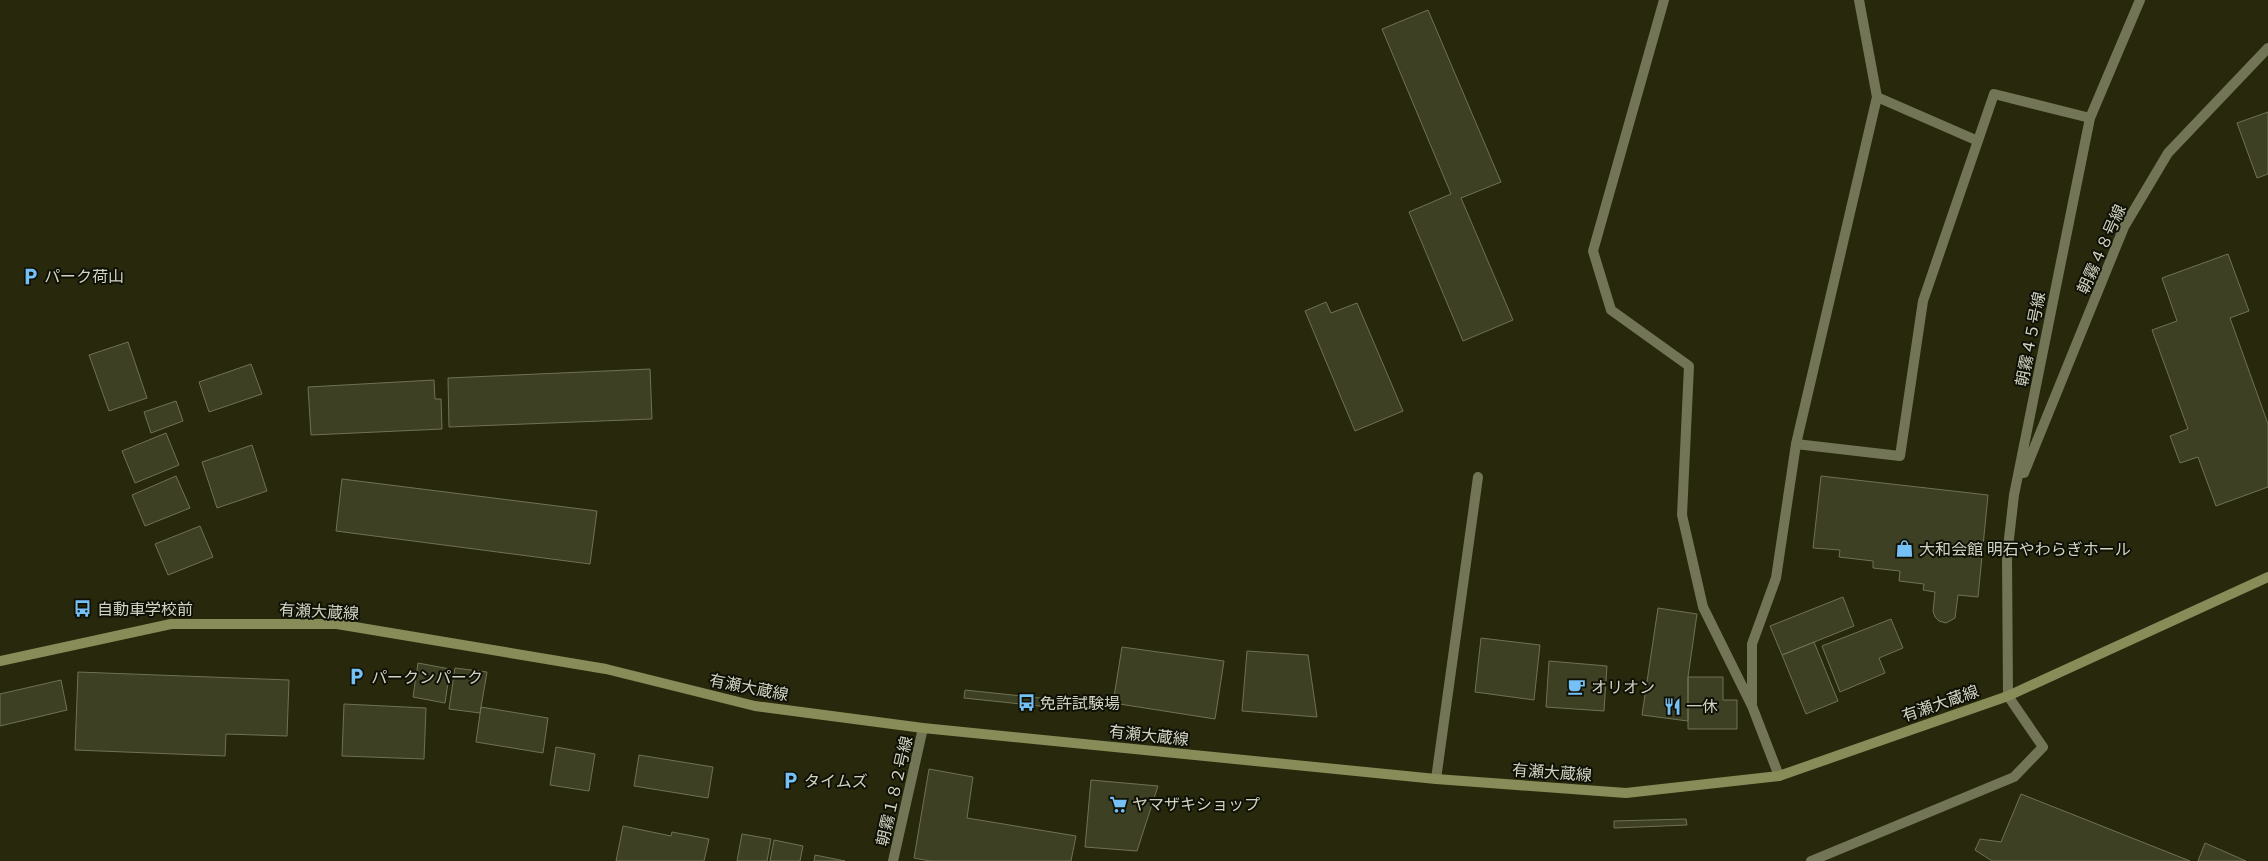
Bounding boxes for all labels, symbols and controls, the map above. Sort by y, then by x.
street label: 朝霧４８号線 [2071,201,2131,297]
place label: パーク荷山 [44,265,124,287]
parking icon: パーク荷山 [20,266,40,286]
street label: 朝霧４５号線 [2010,290,2050,388]
place label: 大和会館 明石やわらぎホール [1919,538,2131,560]
shop icon: 大和会館 明石やわらぎホール [1895,539,1915,559]
place label: 自動車学校前 [97,598,193,620]
street label: 有瀬大蔵線 [278,598,360,624]
bus stop icon: 自動車学校前 [73,599,93,619]
place label: パークンパーク [371,666,483,688]
parking icon: パークンパーク [347,667,367,687]
street label: 有瀬大蔵線 [708,669,790,705]
place label: オリオン [1591,676,1655,698]
cafe icon: オリオン [1567,677,1587,697]
street label: 有瀬大蔵線 [1899,680,1981,726]
place label: 免許試験場 [1040,692,1120,714]
bus stop icon: 免許試験場 [1016,693,1036,713]
place label: 一休 [1686,695,1718,717]
restaurant icon: 一休 [1662,696,1682,716]
street label: 有瀬大蔵線 [1108,720,1190,750]
street label: 朝霧１８２号線 [871,734,917,848]
street label: 有瀬大蔵線 [1511,758,1593,786]
place label: タイムズ [804,770,868,792]
parking icon: タイムズ [780,771,800,791]
place label: ヤマザキショップ [1132,793,1260,815]
supermarket icon: ヤマザキショップ [1108,794,1128,814]

